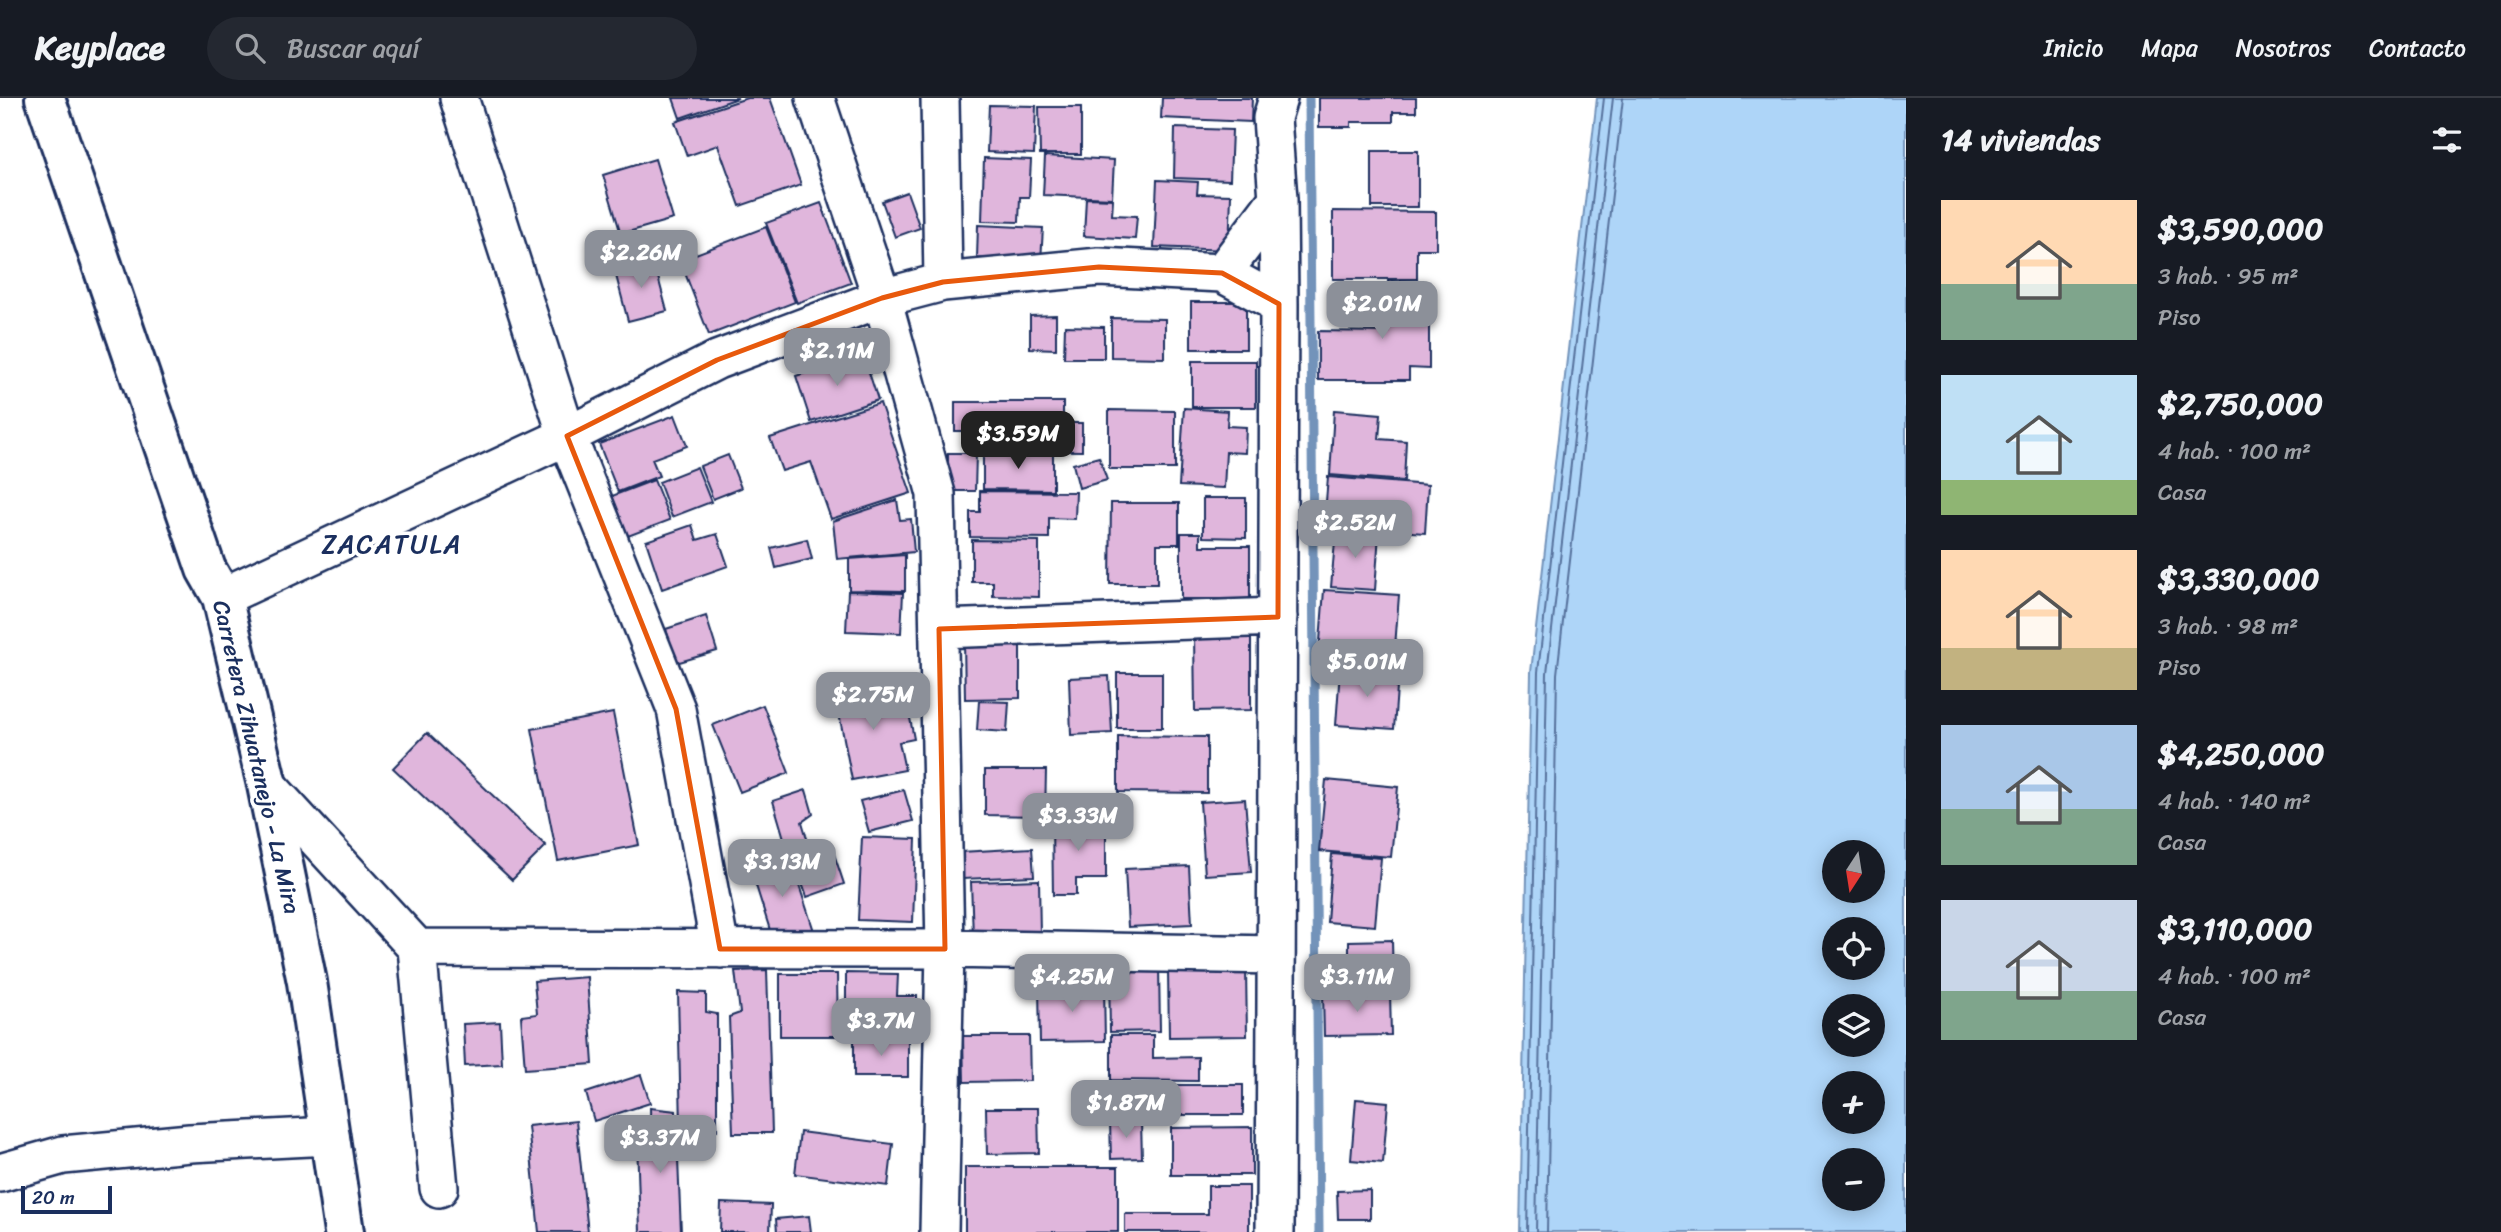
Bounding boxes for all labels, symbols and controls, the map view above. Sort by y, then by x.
search box [207,17,697,80]
text: Keyplace [35,19,165,77]
text: Buscar aquí [287,25,420,71]
text: Inicio [2044,27,2103,69]
text: Mapa [2141,27,2198,69]
text: Nosotros [2236,27,2331,69]
text: Contacto [2369,27,2466,69]
icon: search [231,29,269,67]
text: 14 viviendas [1941,113,2100,167]
icon: filters [2428,121,2466,159]
text: $3,590,000 [2158,202,2323,256]
icon: home [1997,228,2081,312]
pin: $2.26M [584,230,698,290]
text: $2.26M [601,232,681,273]
text: 3 hab. · 95 m² [2158,256,2298,297]
pin: $2.01M [1325,282,1439,341]
text: $2.01M [1343,283,1421,324]
text: Piso [2158,297,2201,338]
pin: $2.11M [780,328,894,388]
text: $2.11M [800,330,874,371]
text: $2,750,000 [2158,377,2323,431]
icon: home [1997,403,2081,487]
pin: $3.59M [961,412,1075,471]
text: $3.59M [977,413,1059,454]
text: 4 hab. · 100 m² [2158,431,2311,472]
text: Casa [2158,472,2206,513]
pin: $2.52M [1298,500,1412,560]
text: $2.52M [1314,502,1396,543]
district label: ZACATULA [322,521,462,567]
text: $3,330,000 [2158,552,2320,606]
icon: home [1997,578,2081,662]
street label: Carretera Zihuatanejo - La Mira [200,596,313,918]
text: 3 hab. · 98 m² [2158,606,2298,647]
pin: $5.01M [1310,640,1424,699]
text: $5.01M [1327,641,1407,682]
text: Piso [2158,647,2201,688]
pin: $2.75M [816,672,930,732]
text: $2.75M [832,674,914,715]
text: $4,250,000 [2158,727,2325,781]
icon: home [1997,753,2081,837]
text: 4 hab. · 140 m² [2158,781,2311,822]
pin: $3.33M [1021,794,1135,853]
text: $3.33M [1038,795,1118,836]
text: Casa [2158,822,2206,863]
pin: $3.13M [725,840,839,899]
north arrow [1822,840,1885,903]
map controls [1822,840,1885,1211]
text: $3.13M [744,841,820,882]
text: $3,110,000 [2158,902,2312,956]
button: locate [1822,917,1885,980]
icon: home [1997,928,2081,1012]
pin: $4.25M [1015,954,1129,1014]
pin: $3.11M [1300,954,1414,1014]
text: $4.25M [1031,956,1113,997]
text: $3.11M [1320,956,1394,997]
text: 4 hab. · 100 m² [2158,956,2311,997]
button: layers [1822,994,1885,1057]
text: Casa [2158,997,2206,1038]
pin: $3.7M [832,998,930,1058]
text: $3.7M [848,1000,914,1041]
button: + [1822,1071,1885,1134]
pin: $1.87M [1069,1080,1183,1140]
text: $1.87M [1087,1082,1165,1123]
pin: $3.37M [603,1116,717,1175]
text: $3.37M [620,1117,700,1158]
button: − [1822,1148,1885,1211]
text: 20 m [32,1181,75,1214]
scale bar [21,1183,112,1215]

